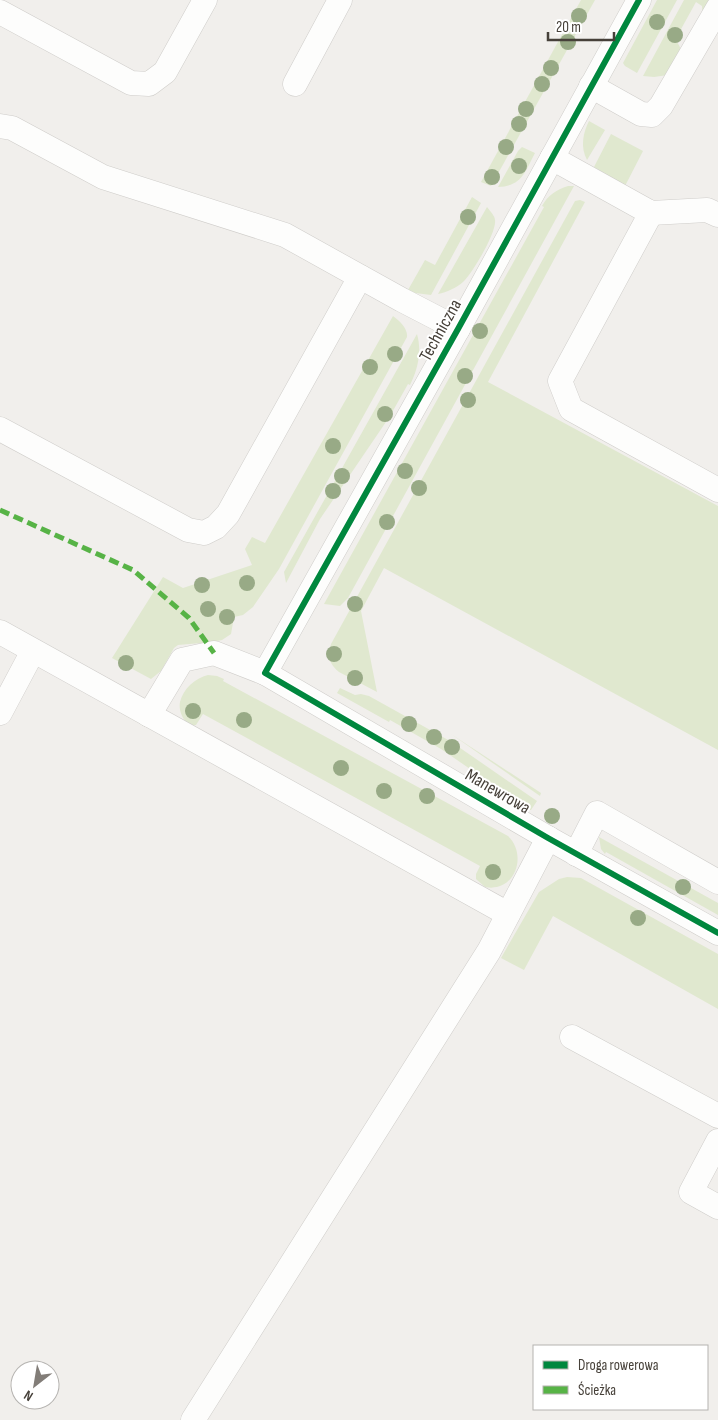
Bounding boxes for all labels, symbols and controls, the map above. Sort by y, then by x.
scale bar [548,10,614,42]
text: 20 m [556,18,581,37]
street label: Techniczna [415,296,466,365]
street label: Manewrowa [461,764,534,818]
legend [533,1345,708,1410]
text: Droga rowerowa [578,1356,659,1375]
north arrow [10,1360,60,1410]
text: Ścieżka [578,1381,616,1400]
text: N [21,1387,36,1405]

